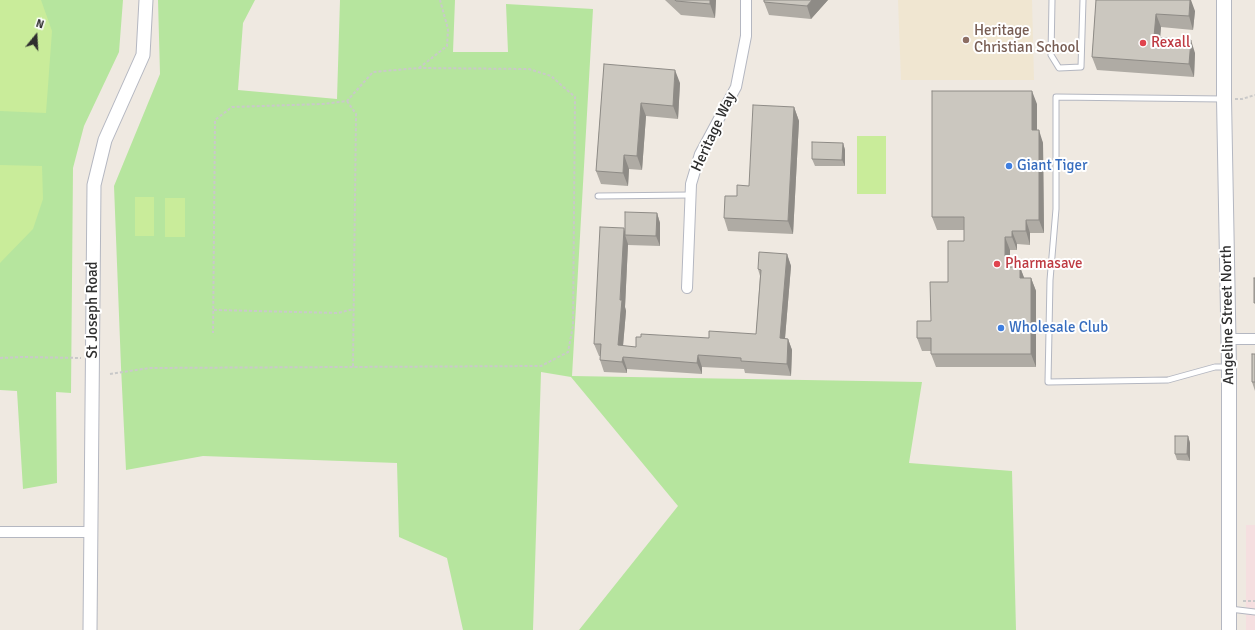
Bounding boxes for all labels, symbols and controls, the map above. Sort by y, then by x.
north arrow [16,16,56,56]
text: N [34,17,46,31]
place label: Heritage Christian School [974,22,1080,57]
place label: Rexall [1151,34,1190,52]
marker: Heritage Christian School [961,35,971,45]
marker: Rexall [1138,38,1148,48]
street label: Heritage Way [688,89,740,175]
place label: Giant Tiger [1017,157,1087,175]
marker: Giant Tiger [1004,161,1014,171]
street label: Angeline Street North [1218,245,1238,385]
place label: Pharmasave [1005,255,1082,273]
marker: Pharmasave [992,259,1002,269]
street label: St Joseph Road [84,261,102,359]
place label: Wholesale Club [1009,319,1108,337]
marker: Wholesale Club [996,323,1006,333]

